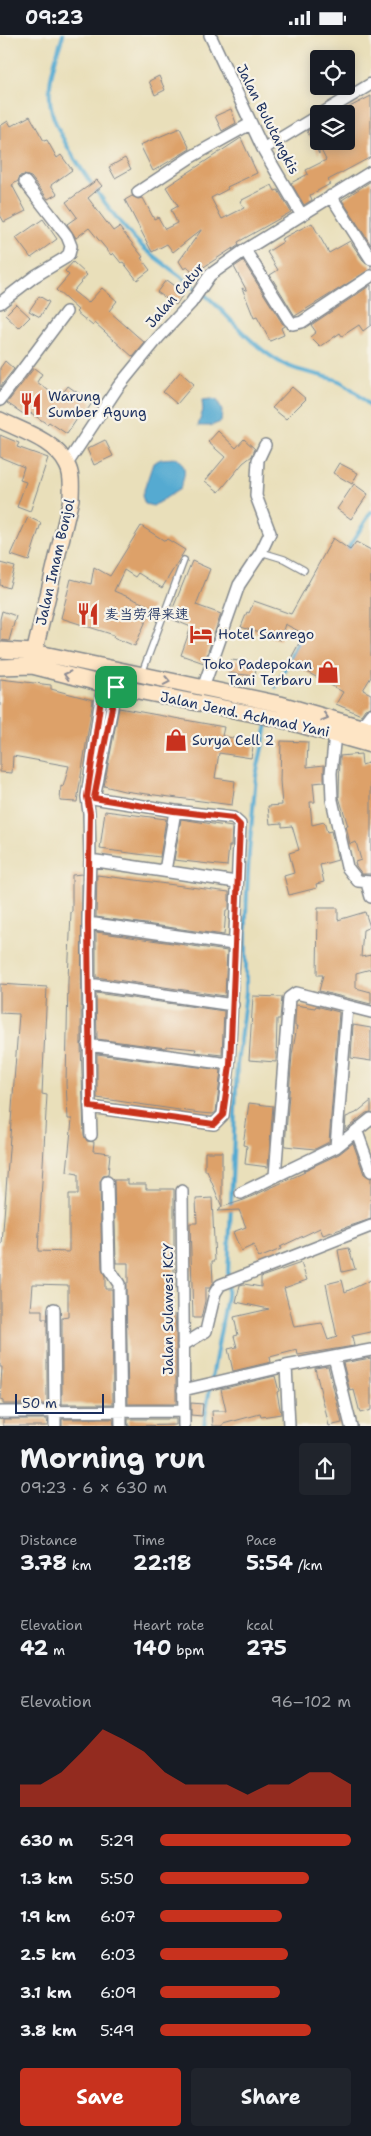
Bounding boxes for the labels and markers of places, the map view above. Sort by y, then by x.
place label: Warung Sumber Agung [48,387,147,421]
restaurant icon: Warung Sumber Agung [18,391,44,417]
restaurant icon: 麦当劳得来速 [75,601,101,627]
place label: 麦当劳得来速 [105,605,189,623]
hotel icon: Hotel Sanrego [188,621,214,647]
place label: Hotel Sanrego [218,625,314,643]
place label: Toko Padepokan Tani Terbaru [202,655,312,689]
shop icon: Toko Padepokan Tani Terbaru [315,659,341,685]
pin [95,666,137,708]
shop icon: Surya Cell 2 [163,727,189,753]
place label: Surya Cell 2 [192,731,274,749]

